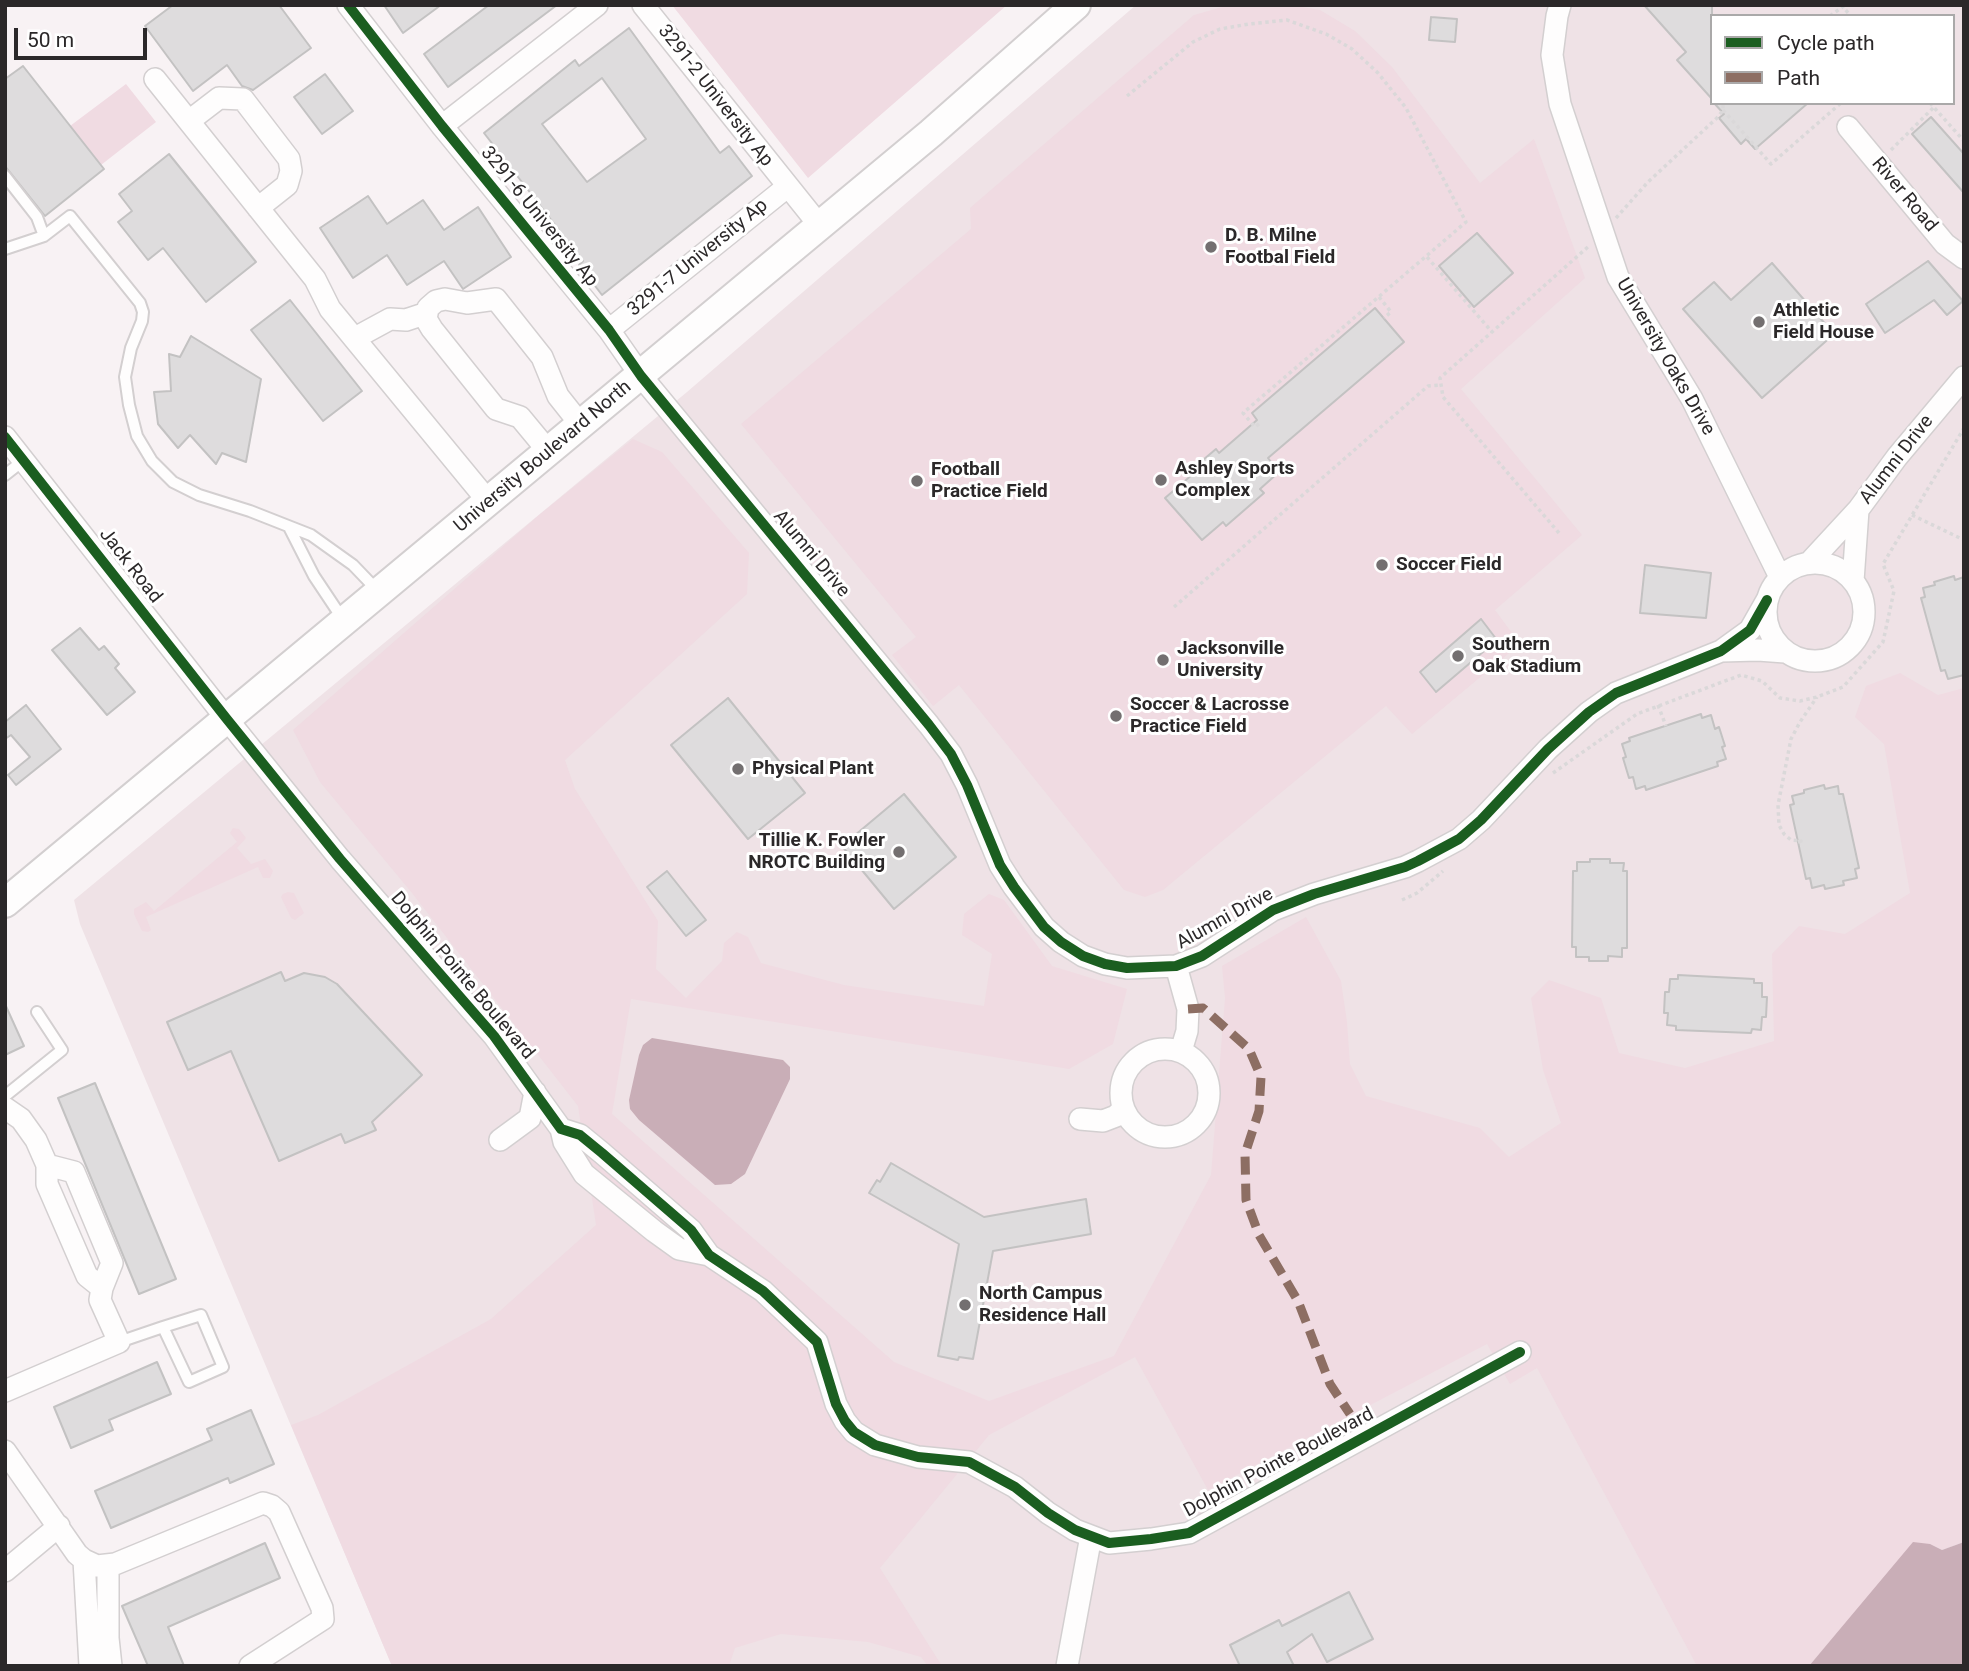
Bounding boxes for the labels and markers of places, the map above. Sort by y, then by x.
place label: D. B. Milne Footbal Field [1225,225,1335,269]
marker: D. B. Milne Footbal Field [1203,239,1219,255]
place label: Athletic Field House [1773,300,1874,344]
marker: Athletic Field House [1751,314,1767,330]
place label: Ashley Sports Complex [1175,458,1294,502]
place label: Football Practice Field [931,459,1048,503]
marker: Ashley Sports Complex [1153,472,1169,488]
marker: Football Practice Field [909,473,925,489]
place label: Soccer Field [1396,554,1502,576]
marker: Soccer Field [1374,557,1390,573]
place label: Southern Oak Stadium [1472,634,1581,678]
place label: Jacksonville University [1177,638,1284,682]
marker: Southern Oak Stadium [1450,648,1466,664]
marker: Jacksonville University [1155,652,1171,668]
place label: Soccer & Lacrosse Practice Field [1130,694,1289,738]
marker: Soccer & Lacrosse Practice Field [1108,708,1124,724]
place label: Physical Plant [752,758,874,780]
marker: Physical Plant [730,761,746,777]
place label: Tillie K. Fowler NROTC Building [748,830,885,874]
marker: Tillie K. Fowler NROTC Building [891,844,907,860]
place label: North Campus Residence Hall [979,1283,1106,1327]
marker: North Campus Residence Hall [957,1297,973,1313]

